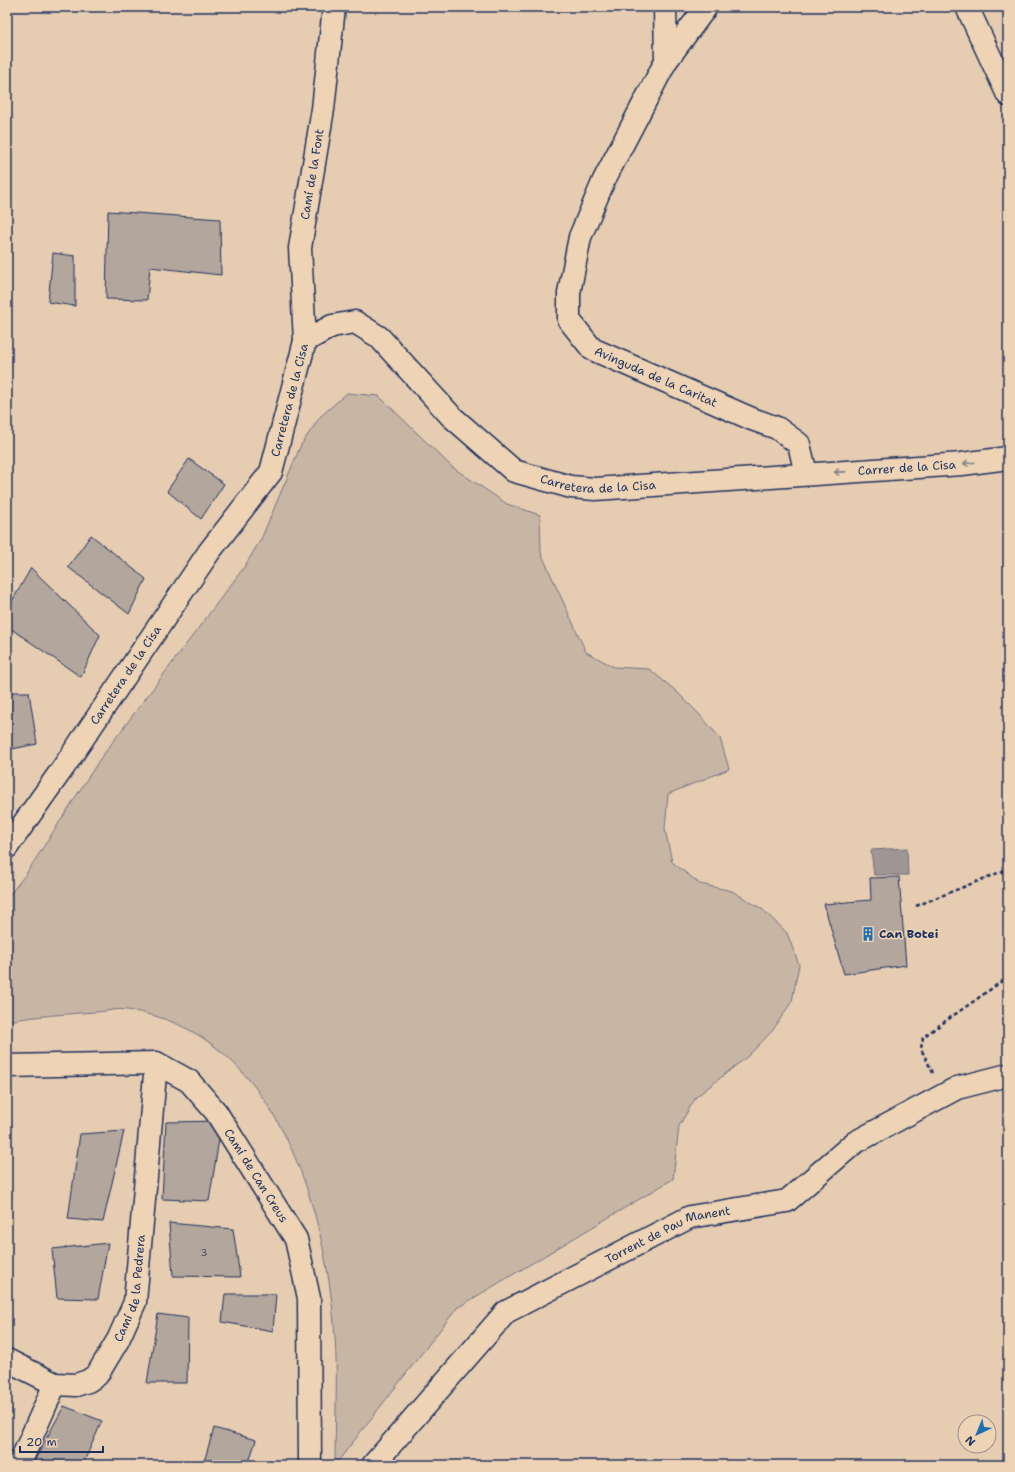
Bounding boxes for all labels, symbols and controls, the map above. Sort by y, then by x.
street label: Camí de la Font [297,128,328,221]
street label: Carretera de la Cisa [267,341,312,459]
street label: Avinguda de la Caritat [592,343,720,411]
street label: Carrer de la Cisa [857,456,957,479]
one-way arrow [963,459,976,467]
one-way arrow [834,468,847,475]
street label: Carretera de la Cisa [538,471,657,497]
street label: Carretera de la Cisa [87,622,165,728]
building icon: Can Botei [860,926,876,942]
place label: Can Botei [879,926,939,942]
street label: Camí de Can Creus [220,1126,292,1226]
street label: Torrent de Pau Manent [602,1202,732,1267]
street label: Camí de la Pedrera [110,1233,149,1344]
house number: 3 [201,1246,208,1259]
north arrow [957,1414,997,1454]
scale bar [20,1428,103,1454]
text: N [962,1432,979,1449]
text: 20 m [26,1434,57,1450]

